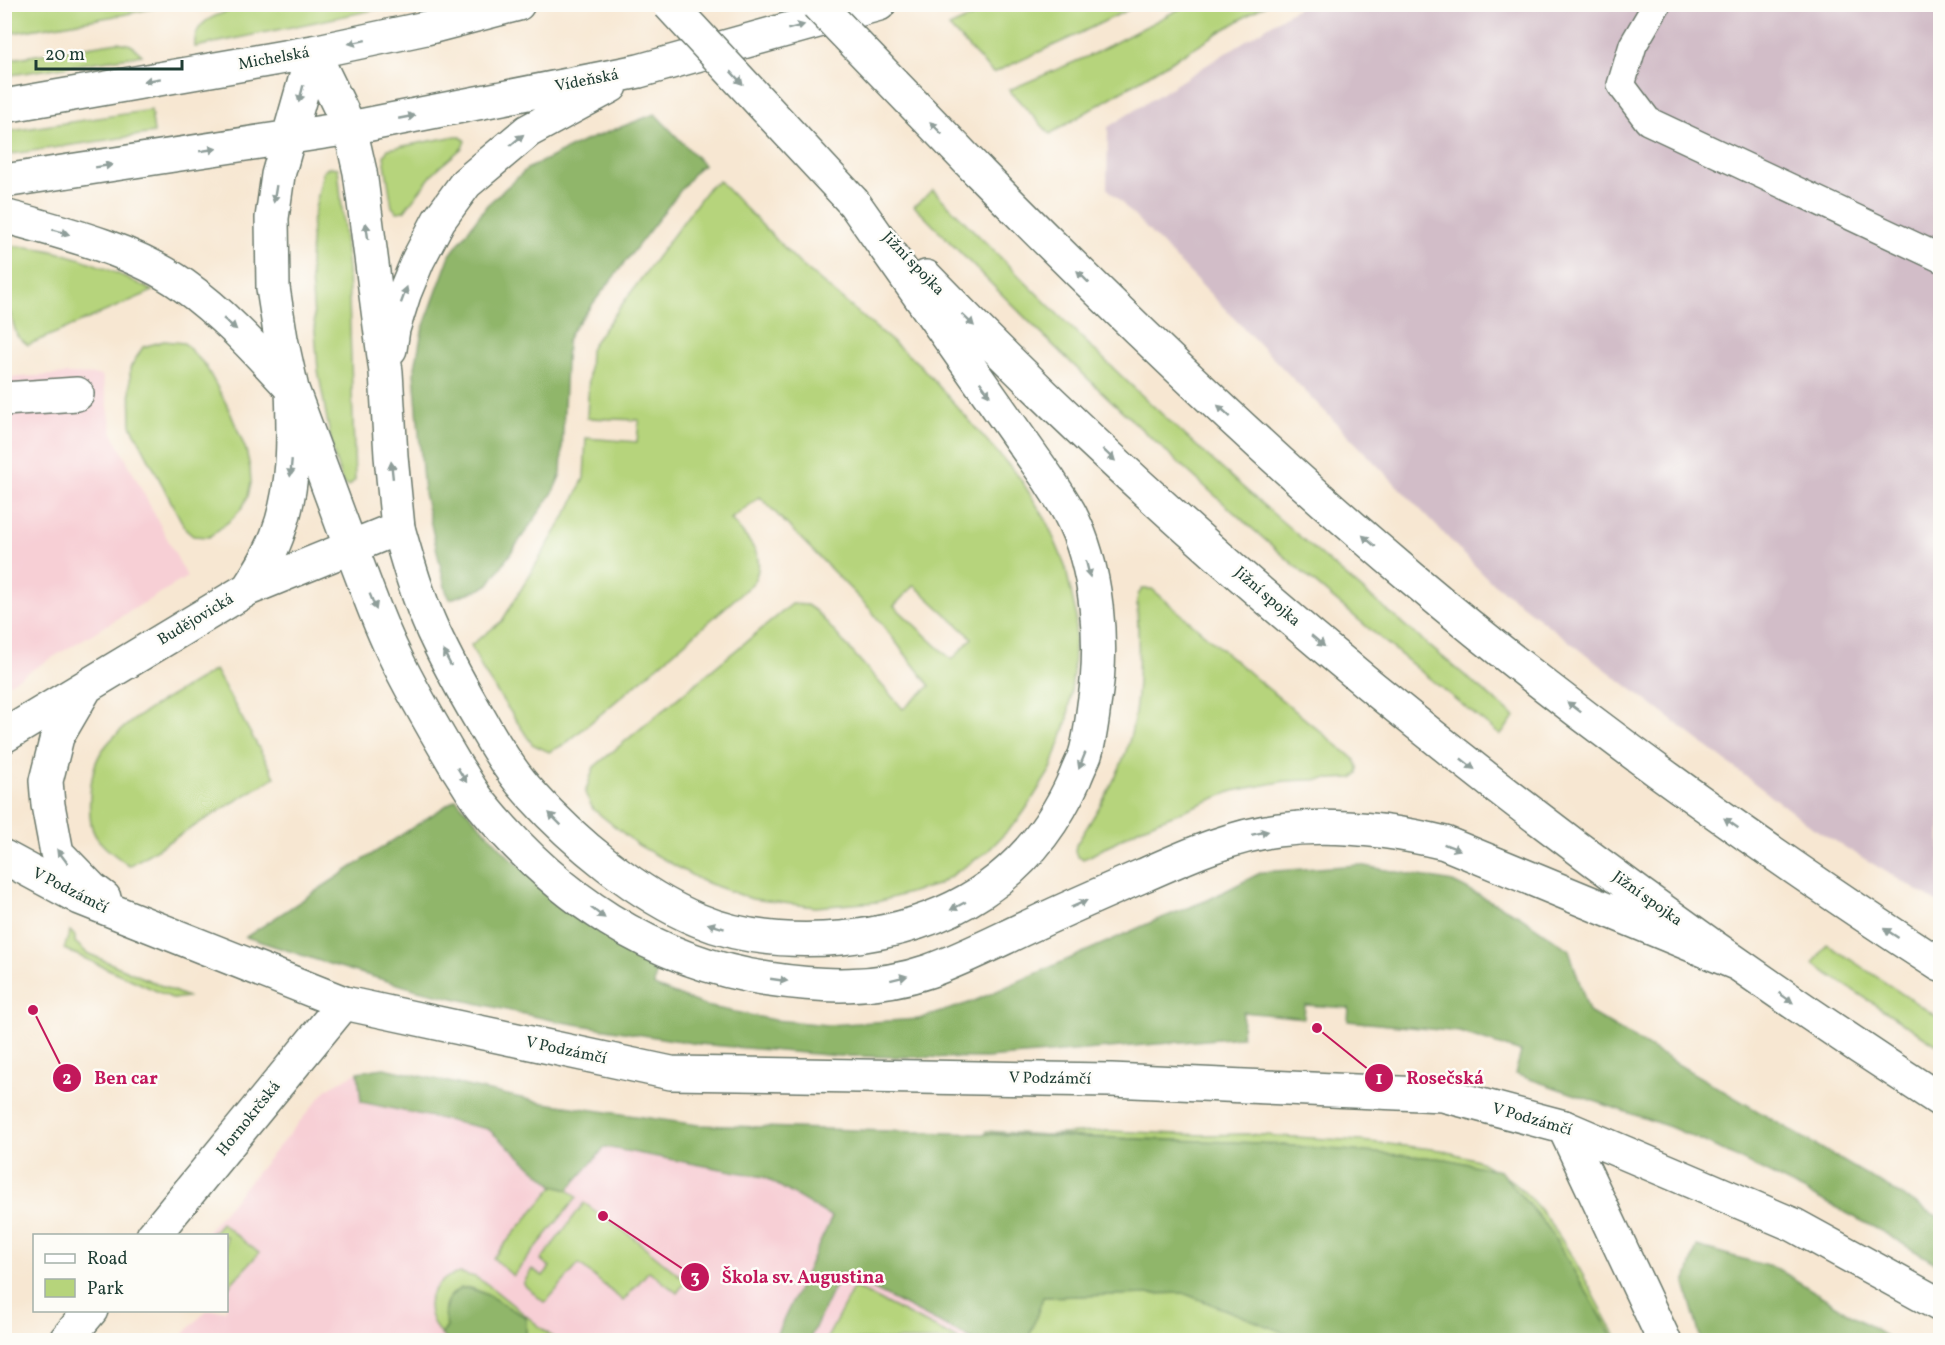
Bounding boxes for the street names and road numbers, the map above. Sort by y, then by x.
street label: Michelská [237,42,311,76]
street label: Vídeňská [553,64,621,98]
street label: Jižní spojka [877,227,949,301]
street label: Jižní spojka [1229,562,1305,632]
street label: Budějovická [154,589,238,651]
street label: V Podzámčí [28,863,112,920]
street label: Jižní spojka [1608,866,1686,932]
street label: V Podzámčí [523,1032,609,1070]
street label: V Podzámčí [1009,1067,1092,1091]
street label: Hornokrčská [212,1077,286,1161]
street label: V Podzámčí [1489,1098,1575,1142]

